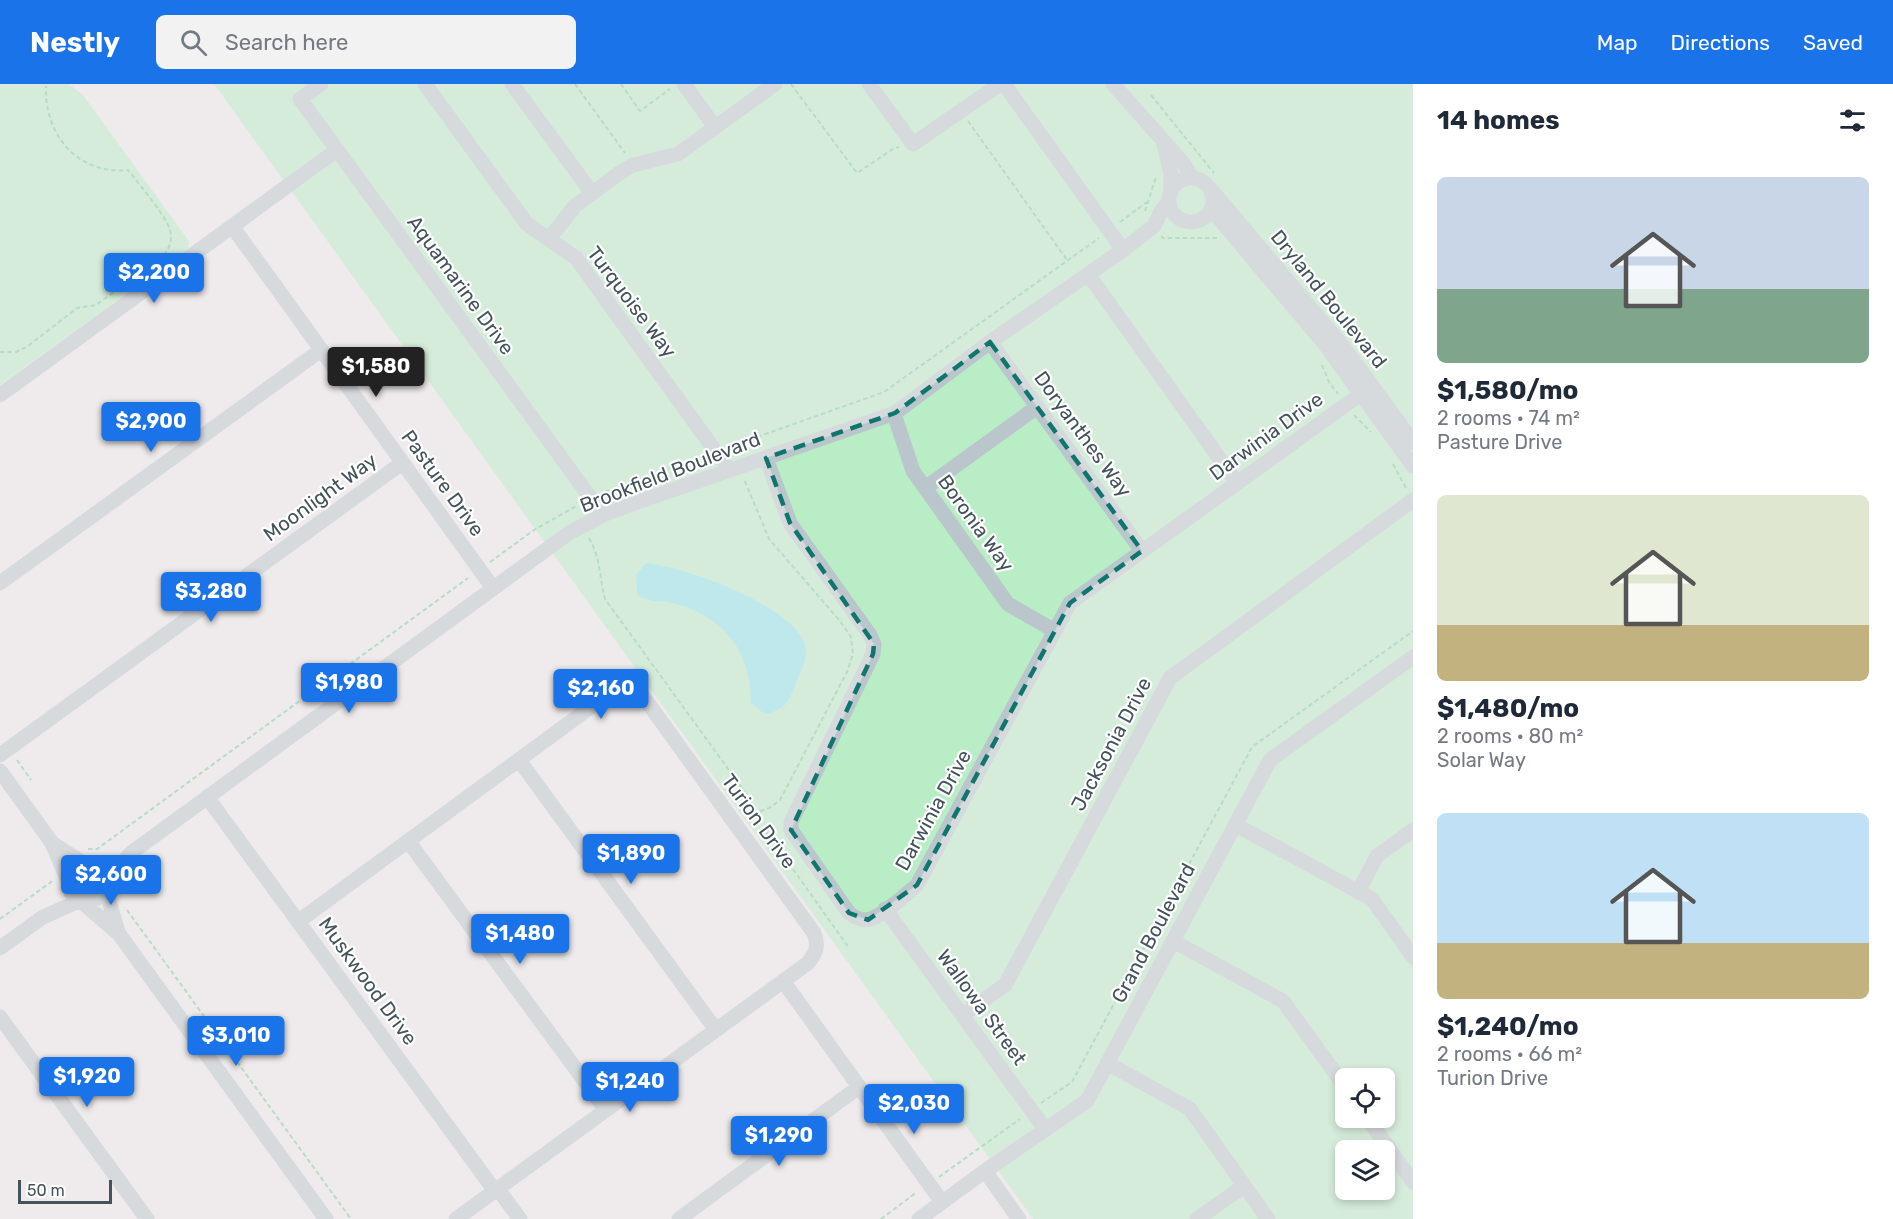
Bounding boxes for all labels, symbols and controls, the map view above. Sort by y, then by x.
search box [156,15,576,69]
text: Nestly [30,26,120,59]
icon: search [177,26,210,59]
text: Search here [225,29,348,56]
text: Map [1597,30,1638,55]
text: Directions [1671,30,1770,55]
text: Saved [1803,30,1863,55]
icon: filters [1836,104,1869,137]
text: 14 homes [1437,105,1560,136]
street label: Aquamarine Drive [403,211,519,359]
icon: home [1599,216,1707,324]
street label: Dryland Boulevard [1266,225,1392,373]
street label: Turquoise Way [582,242,682,362]
pin: $2,200 [105,253,203,304]
text: $2,200 [118,260,190,284]
pin: $1,580 [327,347,425,398]
text: $1,580 [342,354,410,378]
street label: Doryanthes Way [1029,366,1137,502]
text: $1,580/mo [1437,375,1578,406]
street label: Darwinia Drive [1205,387,1327,485]
pin: $2,900 [102,402,200,453]
text: 2 rooms · 74 m² [1437,406,1580,430]
text: $2,900 [115,409,187,433]
street label: Pasture Drive [396,425,490,541]
street label: Brookfield Boulevard [576,426,764,518]
text: Pasture Drive [1437,430,1562,454]
street label: Moonlight Way [259,448,381,546]
street label: Boronia Way [933,470,1019,576]
icon: home [1599,534,1707,642]
pin: $3,280 [162,572,260,623]
text: $3,280 [175,579,247,603]
pin: $1,980 [300,663,398,714]
pin: $2,160 [552,669,650,720]
text: $1,980 [315,670,383,694]
street label: Jacksonia Drive [1066,673,1156,815]
text: $2,160 [567,676,635,700]
text: $1,480/mo [1437,693,1579,724]
text: 2 rooms · 80 m² [1437,724,1583,748]
street label: Darwinia Drive [890,745,976,875]
text: Solar Way [1437,748,1526,772]
street label: Turion Drive [717,769,801,873]
pin: $1,890 [582,834,680,885]
text: $1,890 [597,841,665,865]
icon: home [1599,852,1707,960]
pin: $2,600 [62,855,160,906]
street label: Grand Boulevard [1106,859,1200,1007]
text: $2,600 [75,862,147,886]
street label: Muskwood Drive [314,912,422,1050]
pin: $1,480 [471,914,569,965]
text: $1,480 [485,921,555,945]
street label: Wallowa Street [932,945,1032,1070]
text: $1,240/mo [1437,1011,1579,1042]
pin: $3,010 [187,1016,285,1067]
text: $3,010 [201,1023,271,1047]
text: 2 rooms · 66 m² [1437,1042,1582,1066]
pin: $1,920 [38,1057,136,1108]
pin: $1,240 [581,1062,679,1113]
text: $1,920 [53,1064,121,1088]
text: Turion Drive [1437,1066,1548,1090]
map controls [1335,1068,1395,1200]
button: locate [1335,1068,1395,1128]
text: $1,240 [595,1069,665,1093]
pin: $2,030 [865,1084,963,1135]
text: $2,030 [878,1091,950,1115]
pin: $1,290 [730,1116,828,1167]
text: $1,290 [745,1123,813,1147]
button: layers [1335,1140,1395,1200]
scale bar [18,1177,112,1204]
text: 50 m [27,1181,65,1200]

